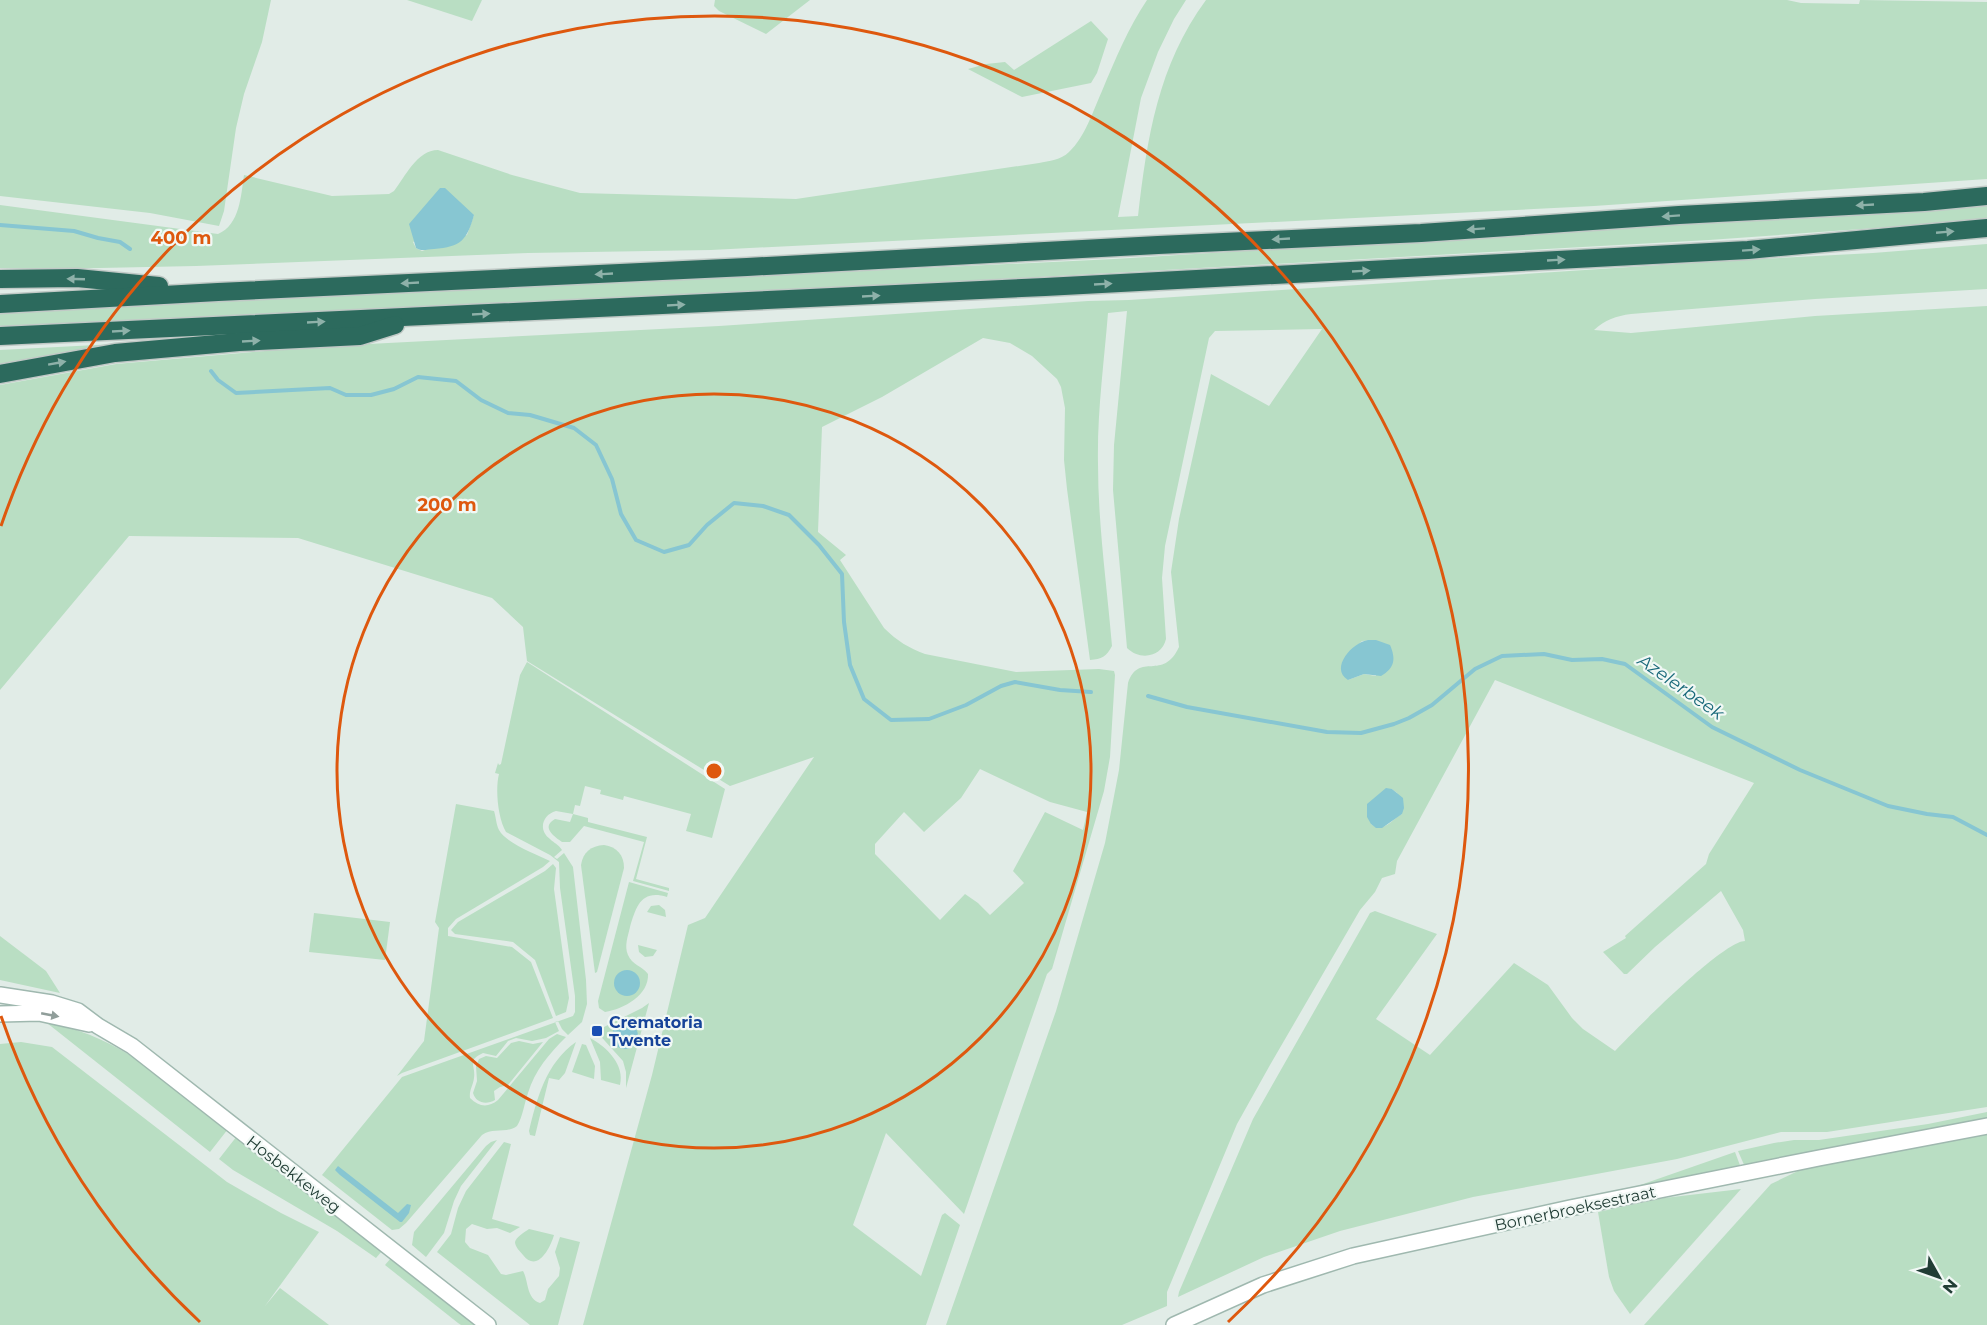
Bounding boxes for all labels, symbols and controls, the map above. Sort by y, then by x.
one-way arrow [1856,201,1875,210]
one-way arrow [1661,211,1680,221]
one-way arrow [1467,224,1486,234]
text: 400 m [151,227,211,249]
one-way arrow [1936,227,1955,237]
one-way arrow [1272,235,1291,244]
one-way arrow [1741,245,1760,255]
one-way arrow [1547,256,1566,265]
one-way arrow [1351,266,1370,275]
one-way arrow [595,269,614,278]
one-way arrow [66,274,85,283]
one-way arrow [400,278,419,287]
one-way arrow [1094,280,1113,289]
one-way arrow [861,291,880,300]
one-way arrow [667,300,686,309]
one-way arrow [472,310,491,319]
one-way arrow [307,317,326,326]
one-way arrow [112,326,131,335]
one-way arrow [242,337,261,346]
one-way arrow [48,358,67,367]
text: 200 m [417,494,477,516]
water label: Azelerbeek [1633,649,1729,726]
centre of rings [704,761,724,781]
one-way arrow [40,1011,59,1020]
place label: Crematoria Twente [609,1013,703,1050]
marker: Crematoria Twente [590,1024,604,1038]
street label: Hosbekkeweg [243,1132,345,1217]
street label: Bornerbroeksestraat [1493,1182,1658,1235]
north arrow [1909,1247,1969,1307]
text: N [1939,1275,1962,1297]

